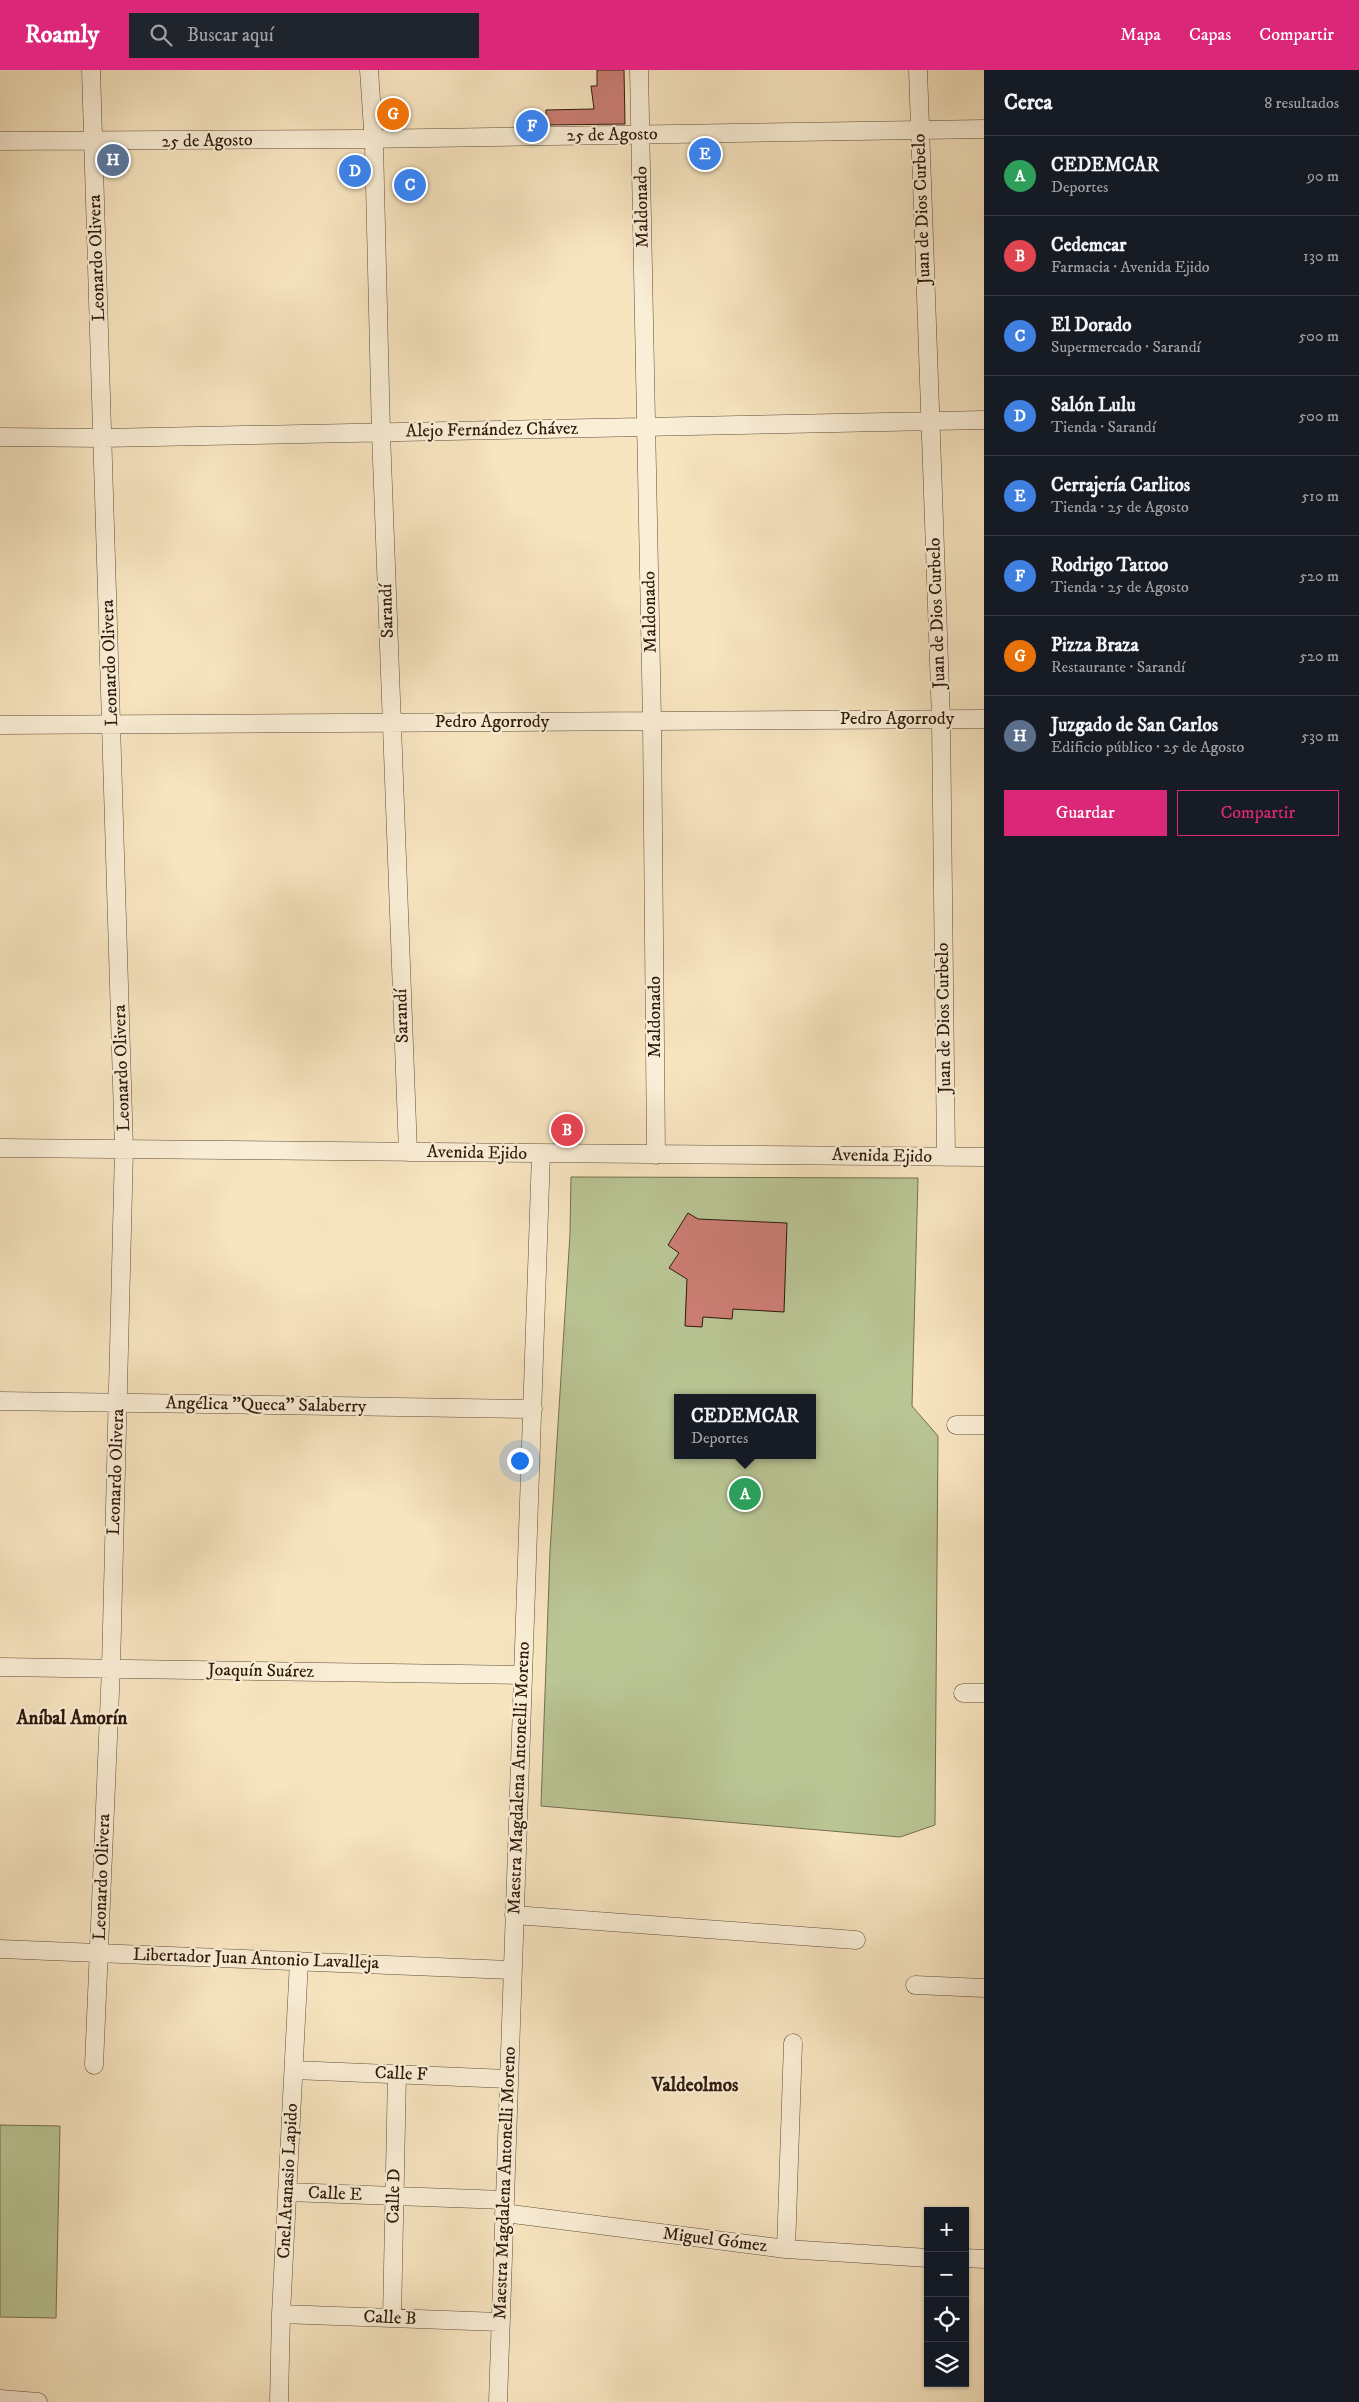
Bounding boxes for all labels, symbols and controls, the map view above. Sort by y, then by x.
search box [129,13,479,58]
text: Roamly [25,20,99,50]
icon: search [147,21,175,49]
text: Buscar aquí [187,24,274,47]
text: Mapa [1120,24,1161,46]
text: Capas [1189,24,1231,46]
text: Compartir [1259,24,1334,46]
text: Cerca [1004,90,1052,116]
text: 8 resultados [1264,93,1339,113]
pin: G [377,95,409,133]
pin: F [516,107,548,145]
street label: 25 de Agosto [566,123,658,147]
street label: 25 de Agosto [161,129,253,153]
street label: Juan de Dios Curbelo [908,133,936,287]
pin: E [689,135,721,173]
pin: H [97,141,129,179]
pin: D [339,152,371,190]
text: CEDEMCAR [1051,154,1159,177]
pin: C [394,166,426,204]
street label: Maldonado [630,166,654,248]
text: A [1015,166,1025,186]
text: 90 m [1307,166,1339,186]
text: Deportes [1051,177,1108,197]
street label: Leonardo Olivera [84,194,110,322]
text: Cedemcar [1051,234,1126,257]
text: B [1015,246,1025,266]
text: 130 m [1303,246,1339,266]
text: Farmacia · Avenida Ejido [1051,257,1210,277]
text: El Dorado [1051,314,1131,337]
text: C [1015,326,1025,346]
text: 500 m [1298,326,1339,346]
text: Supermercado · Sarandí [1051,337,1201,357]
text: Salón Lulu [1051,394,1136,417]
text: D [1014,406,1026,426]
text: 500 m [1298,406,1339,426]
street label: Alejo Fernández Chávez [406,417,579,443]
text: Tienda · Sarandí [1051,417,1156,437]
text: Cerrajería Carlitos [1051,474,1190,497]
text: E [1014,486,1026,506]
text: 510 m [1301,486,1339,506]
text: Tienda · 25 de Agosto [1051,497,1189,517]
street label: Juan de Dios Curbelo [923,537,951,691]
text: Rodrigo Tattoo [1051,554,1168,577]
text: F [1015,566,1025,586]
text: 520 m [1299,566,1339,586]
street label: Maldonado [638,571,662,653]
text: Tienda · 25 de Agosto [1051,577,1189,597]
street label: Sarandí [375,582,399,639]
street label: Leonardo Olivera [97,599,123,727]
text: Pizza Braza [1051,634,1139,657]
text: G [1014,646,1026,666]
text: 520 m [1299,646,1339,666]
text: Restaurante · Sarandí [1051,657,1185,677]
street label: Pedro Agorrody [840,708,955,730]
street label: Pedro Agorrody [435,711,550,733]
text: Juzgado de San Carlos [1051,714,1218,737]
text: H [1013,726,1027,746]
text: 530 m [1301,726,1339,746]
text: Edificio público · 25 de Agosto [1051,737,1244,757]
button: Guardar [1004,790,1167,836]
button: Compartir [1177,790,1339,836]
street label: Juan de Dios Curbelo [932,942,956,1096]
street label: Maldonado [644,976,666,1058]
street label: Sarandí [390,987,414,1044]
street label: Leonardo Olivera [109,1004,135,1132]
pin: B [551,1111,583,1149]
street label: Avenida Ejido [427,1141,528,1165]
street label: Avenida Ejido [832,1144,933,1168]
street label: Angélica "Queca" Salaberry [165,1392,367,1418]
popup [674,1394,816,1459]
text: CEDEMCAR [691,1405,799,1428]
street label: Leonardo Olivera [103,1408,129,1536]
text: Deportes [691,1428,748,1448]
your location [507,1448,533,1474]
pin: A [729,1475,761,1513]
street label: Maestra Magdalena Antonelli Moreno [503,1641,535,1915]
street label: Joaquín Suárez [206,1659,315,1683]
district label: Aníbal Amorín [15,1707,129,1730]
street label: Leonardo Olivera [89,1813,115,1941]
street label: Libertador Juan Antonio Lavalleja [132,1944,380,1974]
street label: Maestra Magdalena Antonelli Moreno [489,2046,521,2320]
street label: Calle F [374,2062,428,2086]
district label: Valdeolmos [651,2074,739,2097]
street label: Cnel.Atanasio Lapido [273,2102,303,2259]
street label: Calle D [383,2168,405,2224]
street label: Calle E [307,2182,363,2206]
map controls [924,2207,969,2387]
button: + [924,2207,969,2252]
street label: Miguel Gómez [661,2223,769,2257]
button: − [924,2252,969,2297]
button: locate [924,2297,969,2342]
street label: Calle B [363,2306,417,2330]
button: layers [924,2342,969,2387]

